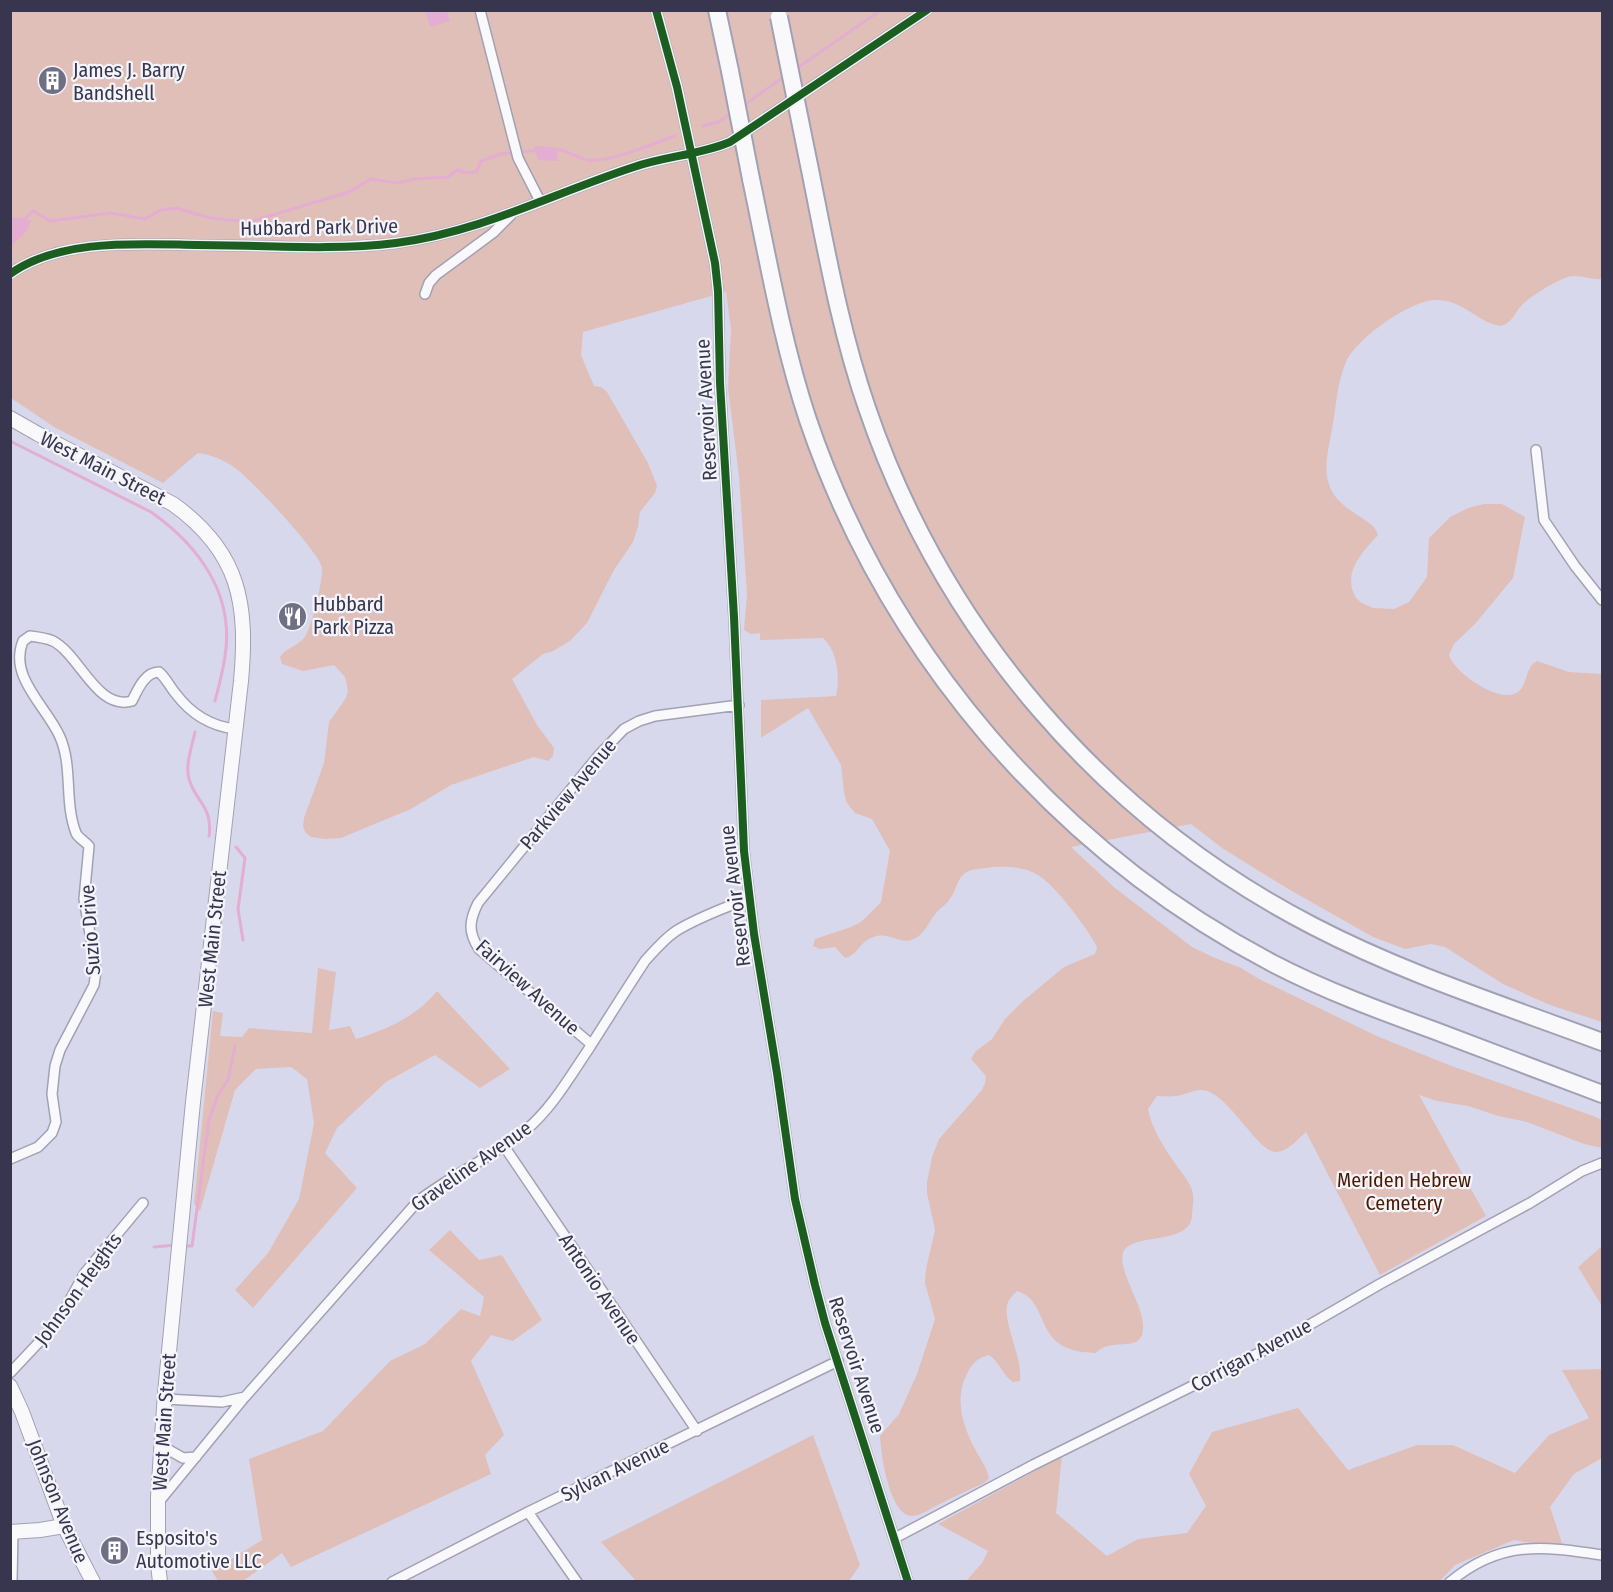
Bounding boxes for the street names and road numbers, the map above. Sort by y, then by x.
street label: Hubbard Park Drive [240,214,398,240]
street label: Reservoir Avenue [690,338,722,482]
street label: West Main Street [36,426,170,510]
street label: Parkview Avenue [515,734,621,854]
street label: Reservoir Avenue [714,824,756,968]
street label: West Main Street [193,869,231,1009]
street label: Suzio Drive [75,884,105,976]
street label: Fairview Avenue [471,934,585,1040]
street label: Graveline Avenue [406,1116,536,1216]
street label: Johnson Heights [29,1228,127,1350]
street label: Antonio Avenue [554,1229,646,1349]
street label: Reservoir Avenue [824,1294,890,1436]
street label: Corrigan Avenue [1186,1313,1316,1397]
street label: West Main Street [147,1352,181,1492]
street label: Sylvan Avenue [557,1433,673,1507]
street label: Johnson Avenue [22,1436,94,1566]

